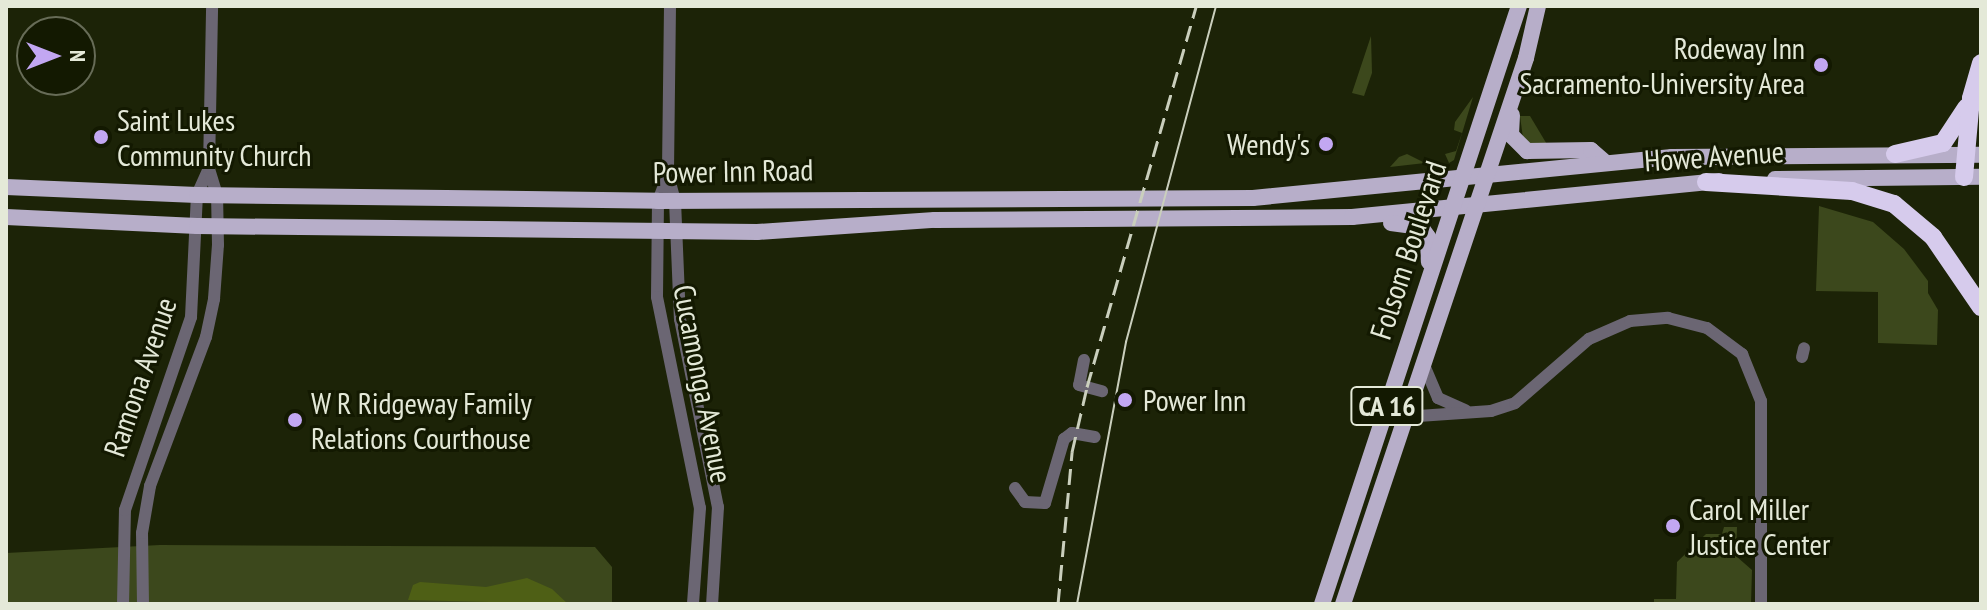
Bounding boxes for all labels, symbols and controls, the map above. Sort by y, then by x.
north arrow [16,16,96,96]
place label: Rodeway Inn Sacramento-University Area [1518,30,1805,100]
text: N [64,50,92,62]
marker: Rodeway Inn Sacramento-University Area [1812,56,1830,74]
place label: Saint Lukes Community Church [117,102,312,172]
place label: Wendy's [1227,126,1310,162]
marker: Saint Lukes Community Church [92,128,110,146]
street label: Howe Avenue [1643,133,1785,179]
marker: Wendy's [1317,135,1335,153]
street label: Power Inn Road [652,152,814,190]
street label: Folsom Boulevard [1362,156,1454,344]
street label: Cucamonga Avenue [666,281,740,487]
street label: Ramona Avenue [96,293,184,461]
place label: Power Inn [1143,382,1246,418]
road number: CA 16 [1349,382,1425,430]
place label: W R Ridgeway Family Relations Courthouse [311,385,533,456]
marker: Power Inn [1114,389,1136,411]
marker: W R Ridgeway Family Relations Courthouse [286,411,304,429]
place label: Carol Miller Justice Center [1689,491,1830,562]
marker: Carol Miller Justice Center [1664,517,1682,535]

